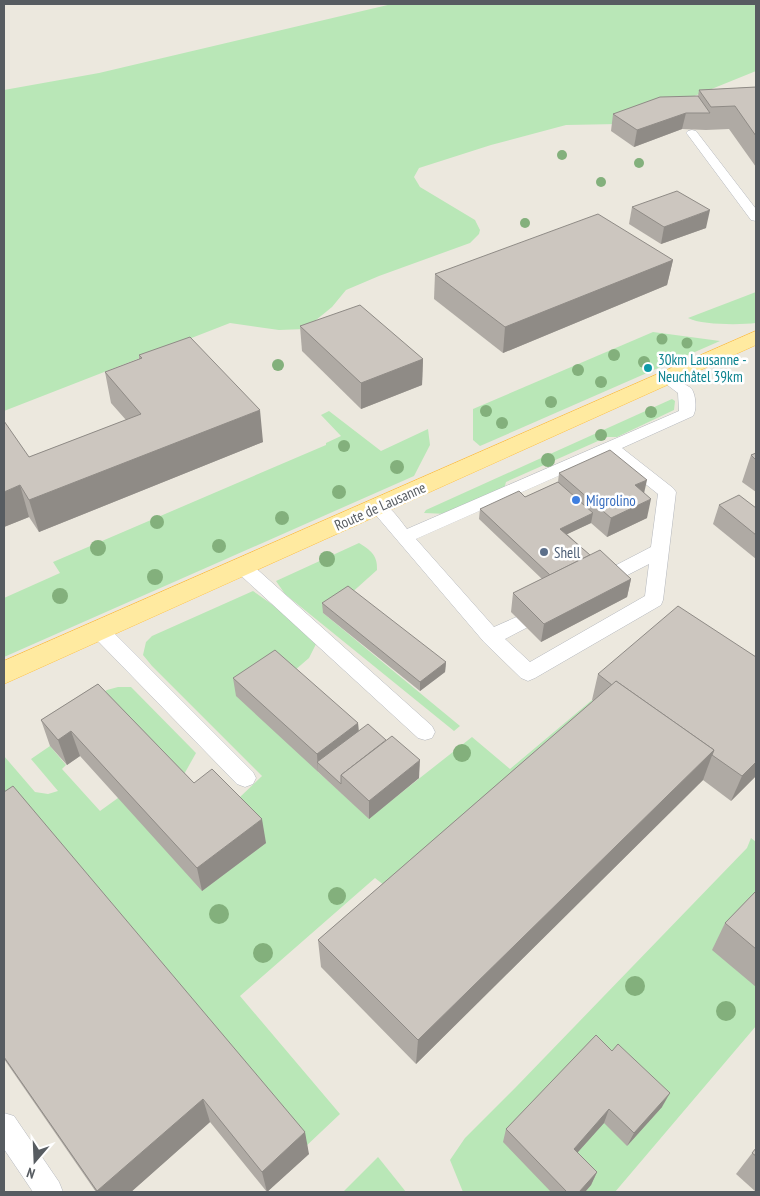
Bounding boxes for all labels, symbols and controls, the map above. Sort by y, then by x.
place label: 30km Lausanne - Neuchâtel 39km [658,350,747,386]
marker: 30km Lausanne - Neuchâtel 39km [642,362,654,374]
street label: Route de Lausanne [331,477,429,535]
place label: Migrolino [586,491,636,510]
marker: Migrolino [570,494,582,506]
place label: Shell [554,543,581,562]
marker: Shell [538,546,550,558]
north arrow [10,1136,60,1186]
text: N [24,1164,37,1183]

